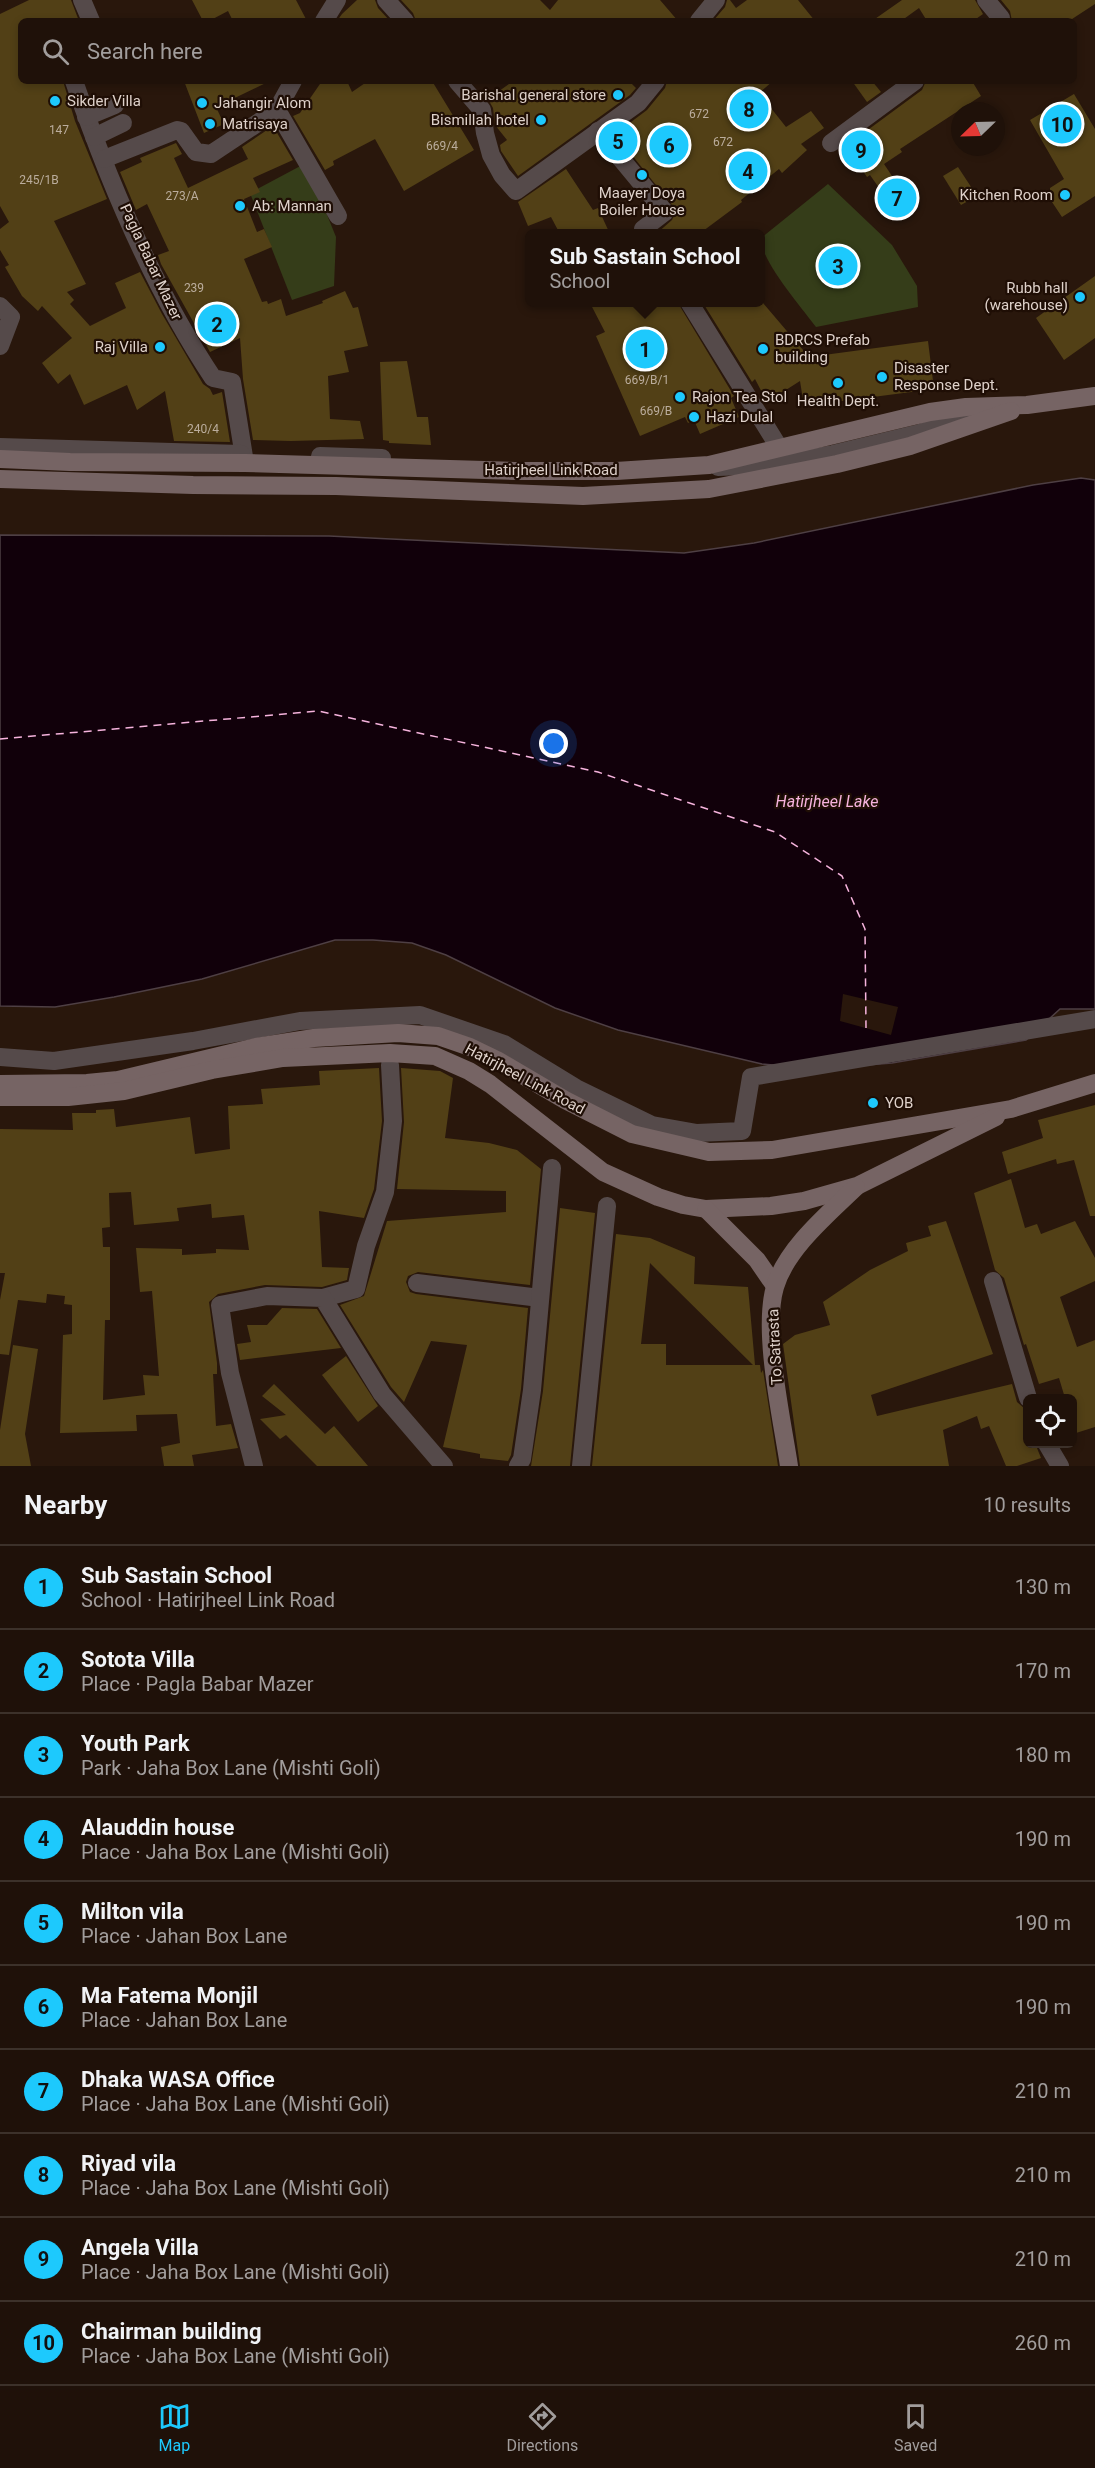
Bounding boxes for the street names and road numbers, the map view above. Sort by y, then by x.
street label: Pagla Babar Mazer [116,201,186,323]
street label: Hatirjheel Link Road [484,461,618,479]
street label: Hatirjheel Link Road [462,1040,588,1118]
street label: To Satrasta [764,1308,786,1386]

